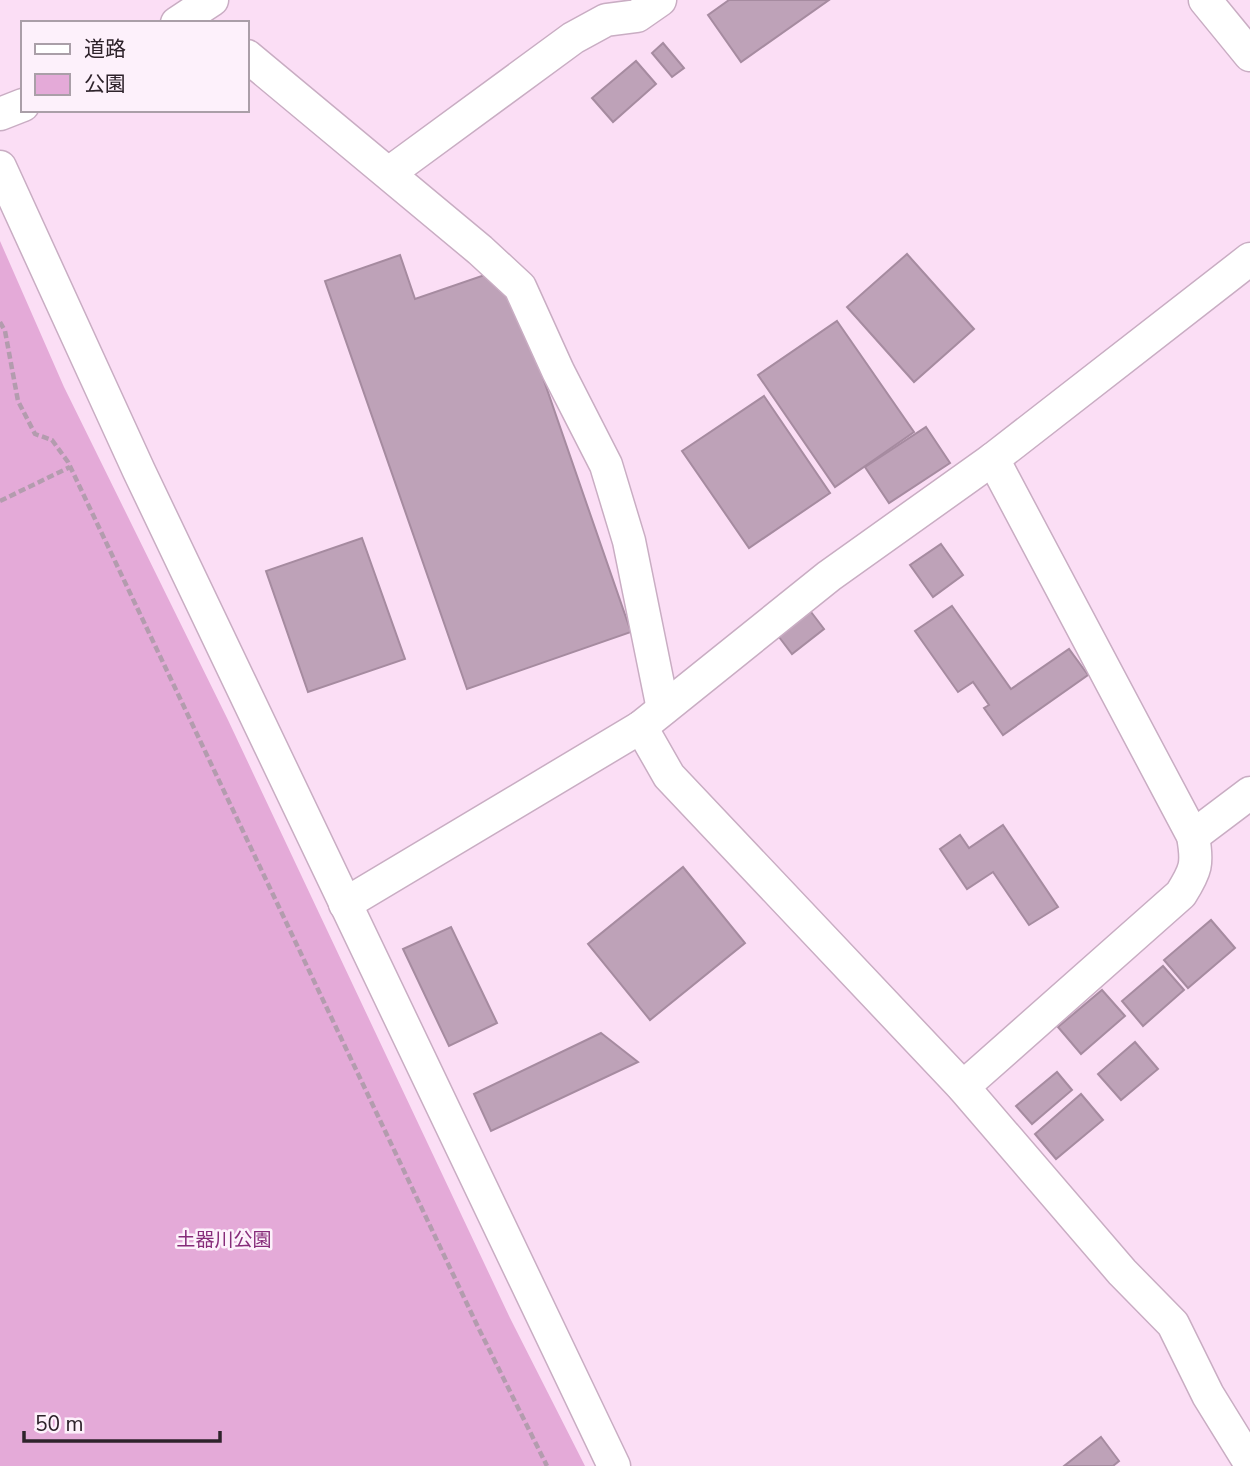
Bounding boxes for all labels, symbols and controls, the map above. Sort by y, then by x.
legend [21,21,248,112]
text: 道路 [84,35,126,63]
text: 公園 [84,70,126,98]
park label: 土器川公園 [176,1227,272,1253]
scale bar [24,1400,220,1444]
text: 50 m [35,1410,84,1438]

